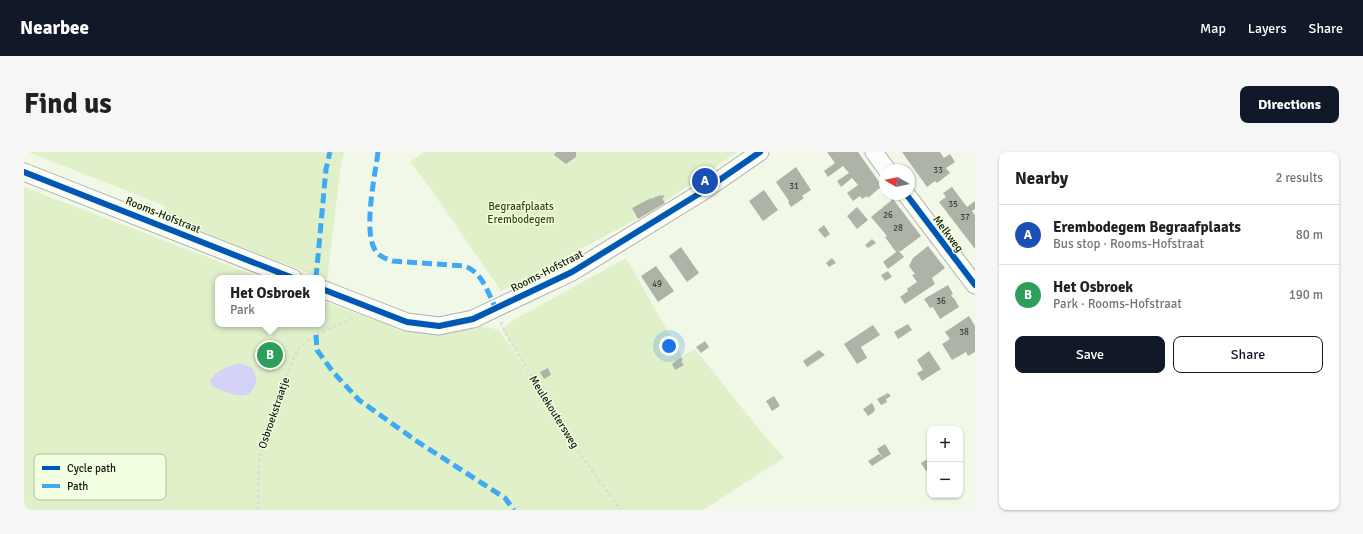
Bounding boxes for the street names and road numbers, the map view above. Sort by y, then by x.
street label: Rooms-Hofstraat [124,194,202,236]
street label: Melkweg [930,213,966,255]
street label: Rooms-Hofstraat [509,247,586,295]
street label: Meulekoutersweg [526,373,582,451]
street label: Osbroekstraatje [256,376,292,450]

